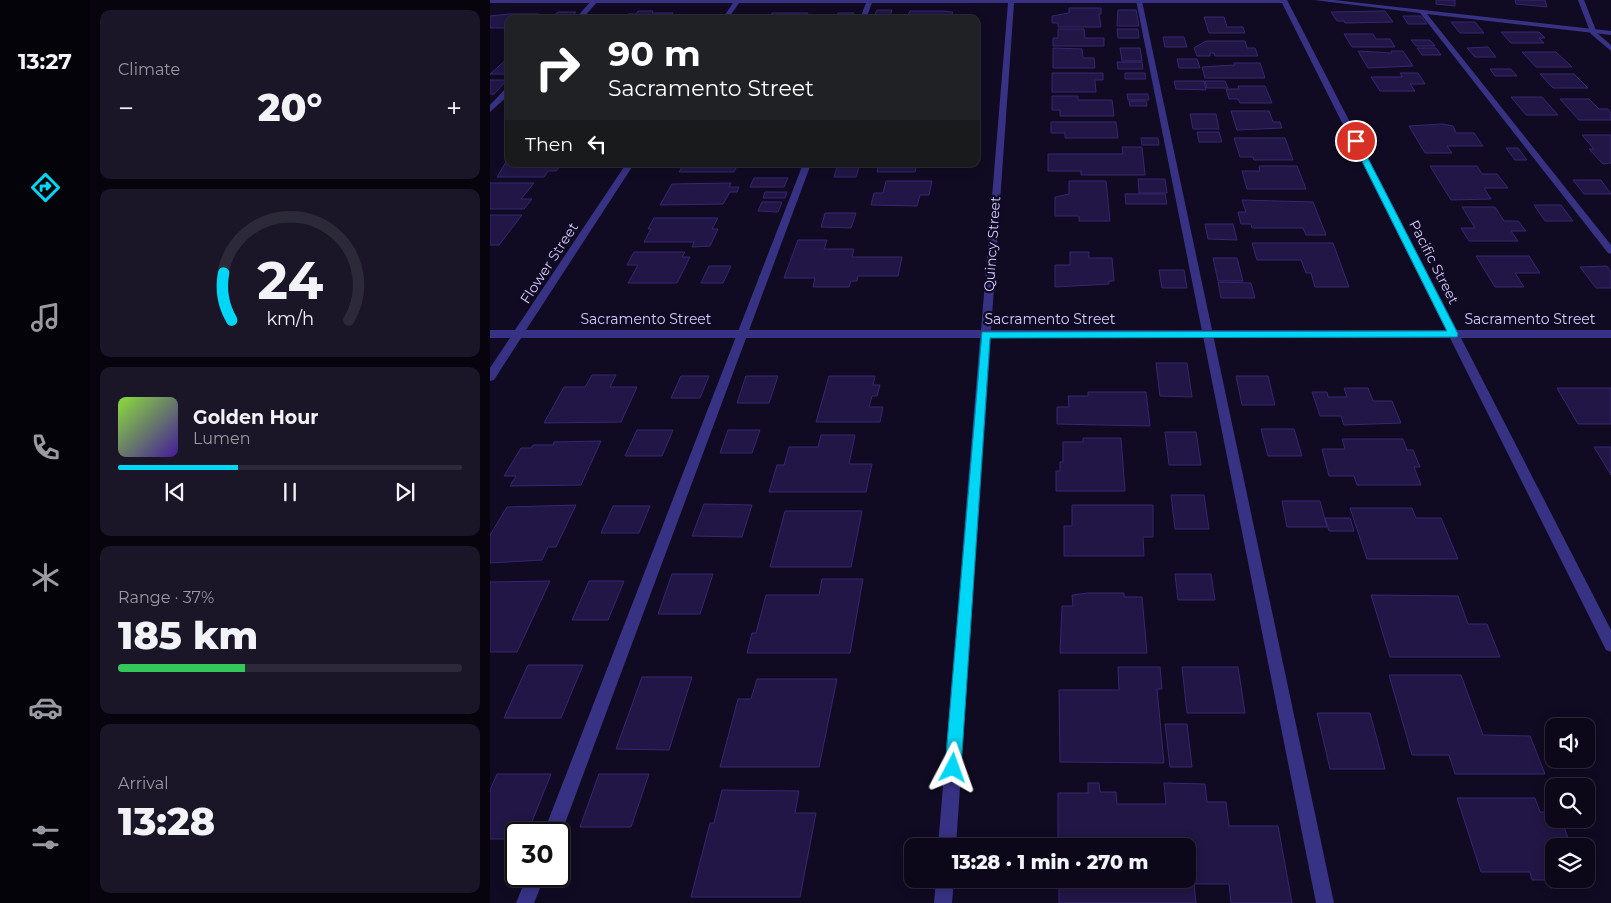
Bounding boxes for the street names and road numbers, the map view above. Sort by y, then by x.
street label: Quincy Street [980,195,1004,292]
street label: Pacific Street [1405,217,1463,307]
street label: Flower Street [516,219,582,307]
street label: Sacramento Street [580,310,712,328]
street label: Sacramento Street [984,310,1116,328]
street label: Sacramento Street [1464,310,1596,328]

